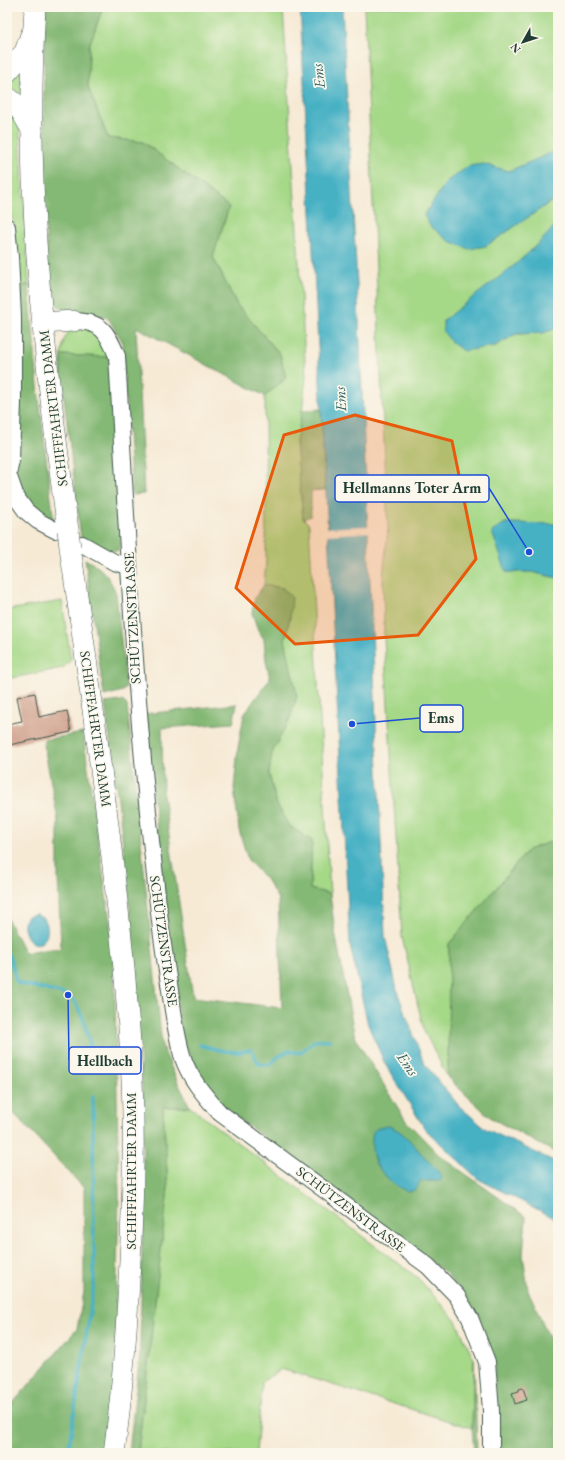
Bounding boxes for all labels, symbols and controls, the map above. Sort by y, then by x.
north arrow [503,22,543,62]
text: N [507,40,523,56]
water label: Ems [307,62,329,90]
street label: SCHIFFFAHRTER DAMM [34,328,72,487]
water label: Ems [330,385,350,413]
callout: Hellmanns Toter Arm [335,475,489,502]
text: Hellmanns Toter Arm [343,478,481,497]
street label: SCHÜTZENSTRASSE [120,552,144,684]
street label: SCHIFFFAHRTER DAMM [76,650,116,809]
callout: Ems [420,705,463,732]
text: Ems [428,708,454,727]
street label: SCHÜTZENSTRASSE [146,874,182,1008]
callout: Hellbach [69,1047,141,1074]
water label: Ems [393,1048,423,1080]
text: Hellbach [77,1051,134,1070]
street label: SCHIFFFAHRTER DAMM [122,1092,140,1250]
street label: SCHÜTZENSTRASSE [293,1162,409,1256]

